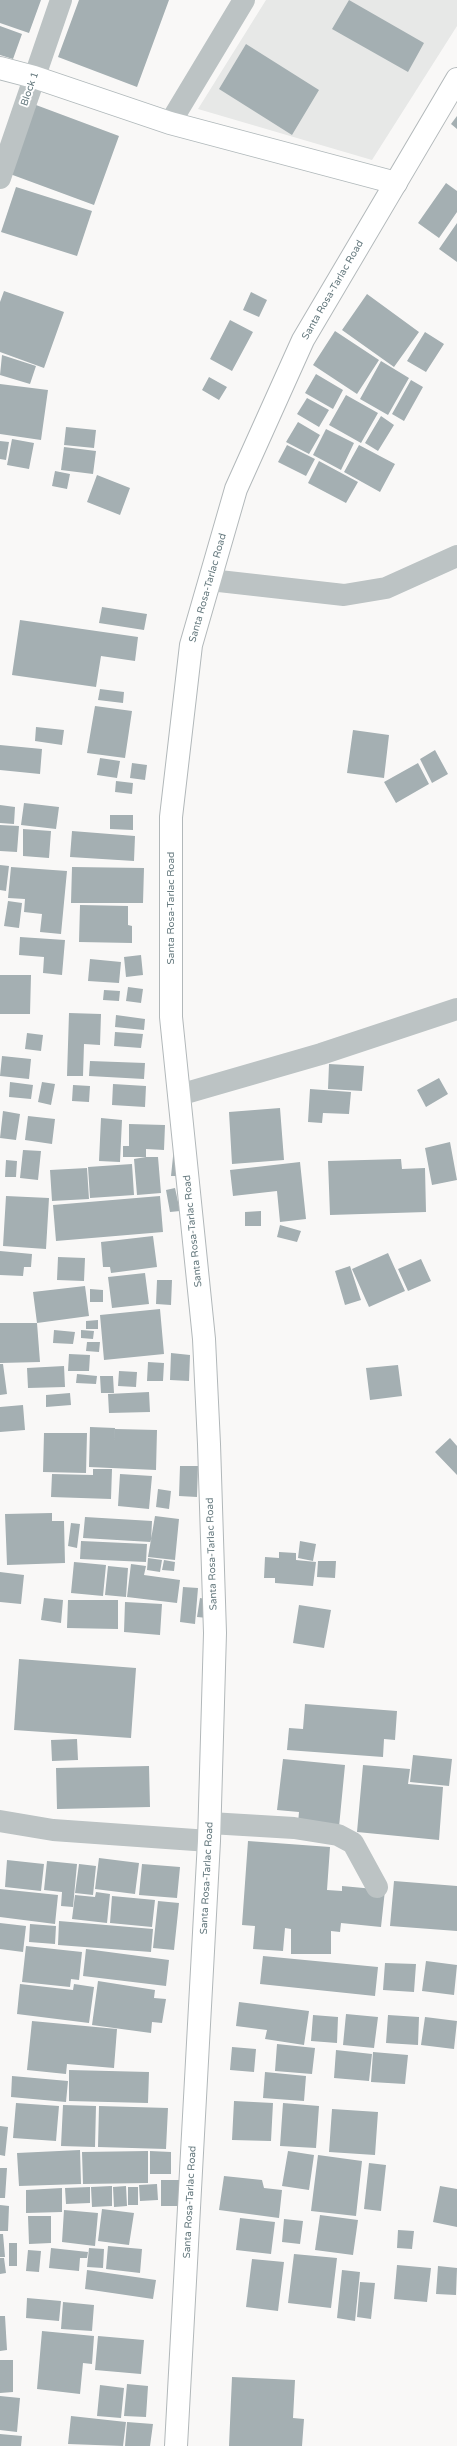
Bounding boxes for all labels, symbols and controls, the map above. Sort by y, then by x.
street label: Block 1 [19,70,41,108]
street label: Santa Rosa-Tarlac Road [300,238,366,342]
street label: Santa Rosa-Tarlac Road [187,532,229,644]
street label: Santa Rosa-Tarlac Road [165,852,177,964]
street label: Santa Rosa-Tarlac Road [181,1174,205,1288]
street label: Santa Rosa-Tarlac Road [204,1497,220,1611]
street label: Santa Rosa-Tarlac Road [198,1821,216,1935]
street label: Santa Rosa-Tarlac Road [181,2145,199,2259]

